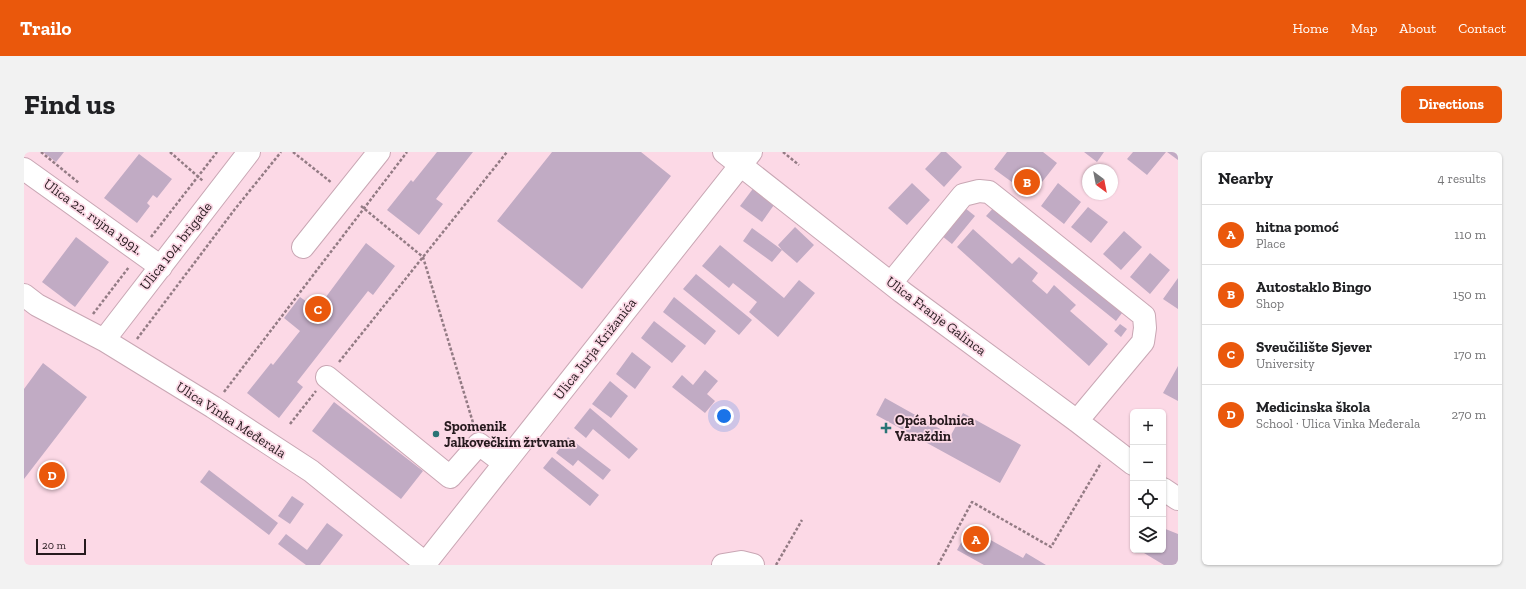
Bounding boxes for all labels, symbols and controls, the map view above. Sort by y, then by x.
text: Trailo [20,17,71,40]
text: Home [1293,20,1329,37]
text: Map [1351,20,1377,37]
text: About [1399,20,1436,37]
text: Contact [1458,20,1506,37]
button: Directions [1401,86,1502,123]
text: Find us [24,88,115,121]
north arrow [1082,164,1118,200]
pin: B [1014,167,1040,197]
text: Nearby [1218,168,1273,188]
text: 4 results [1438,171,1486,186]
street label: Ulica 22. rujna 1991. [40,175,146,259]
street label: Ulica 104. brigade [136,198,216,293]
text: hitna pomoć [1256,218,1339,236]
text: A [1227,227,1235,242]
text: 110 m [1454,227,1486,242]
text: Place [1256,236,1285,251]
street label: Ulica Franje Galinca [882,273,990,359]
text: Autostaklo Bingo [1256,278,1371,296]
text: B [1227,287,1235,302]
text: 150 m [1453,287,1486,302]
pin: C [305,294,331,324]
street label: Ulica Jurja Križanića [550,295,640,403]
text: Shop [1256,296,1284,311]
text: Sveučilište Sjever [1256,338,1372,356]
text: C [1227,347,1235,362]
text: 170 m [1453,347,1486,362]
text: University [1256,356,1315,371]
street label: Ulica Vinka Međerala [173,378,289,462]
text: Medicinska škola [1256,398,1370,416]
your location [714,406,734,426]
text: D [1226,407,1236,422]
text: 270 m [1452,407,1486,422]
map controls [1130,409,1166,553]
button: + [1130,409,1166,445]
place label: Opća bolnica Varaždin [895,412,974,445]
text: School · Ulica Vinka Međerala [1256,416,1420,431]
place label: Spomenik Jalkovečkim žrtvama [444,418,576,451]
marker: Opća bolnica Varaždin [880,422,892,434]
marker: Spomenik Jalkovečkim žrtvama [431,429,441,439]
button: − [1130,445,1166,481]
pin: D [39,460,65,490]
button: locate [1130,481,1166,517]
button: layers [1130,517,1166,553]
pin: A [963,524,989,554]
scale bar [36,537,86,556]
text: 20 m [42,539,66,552]

